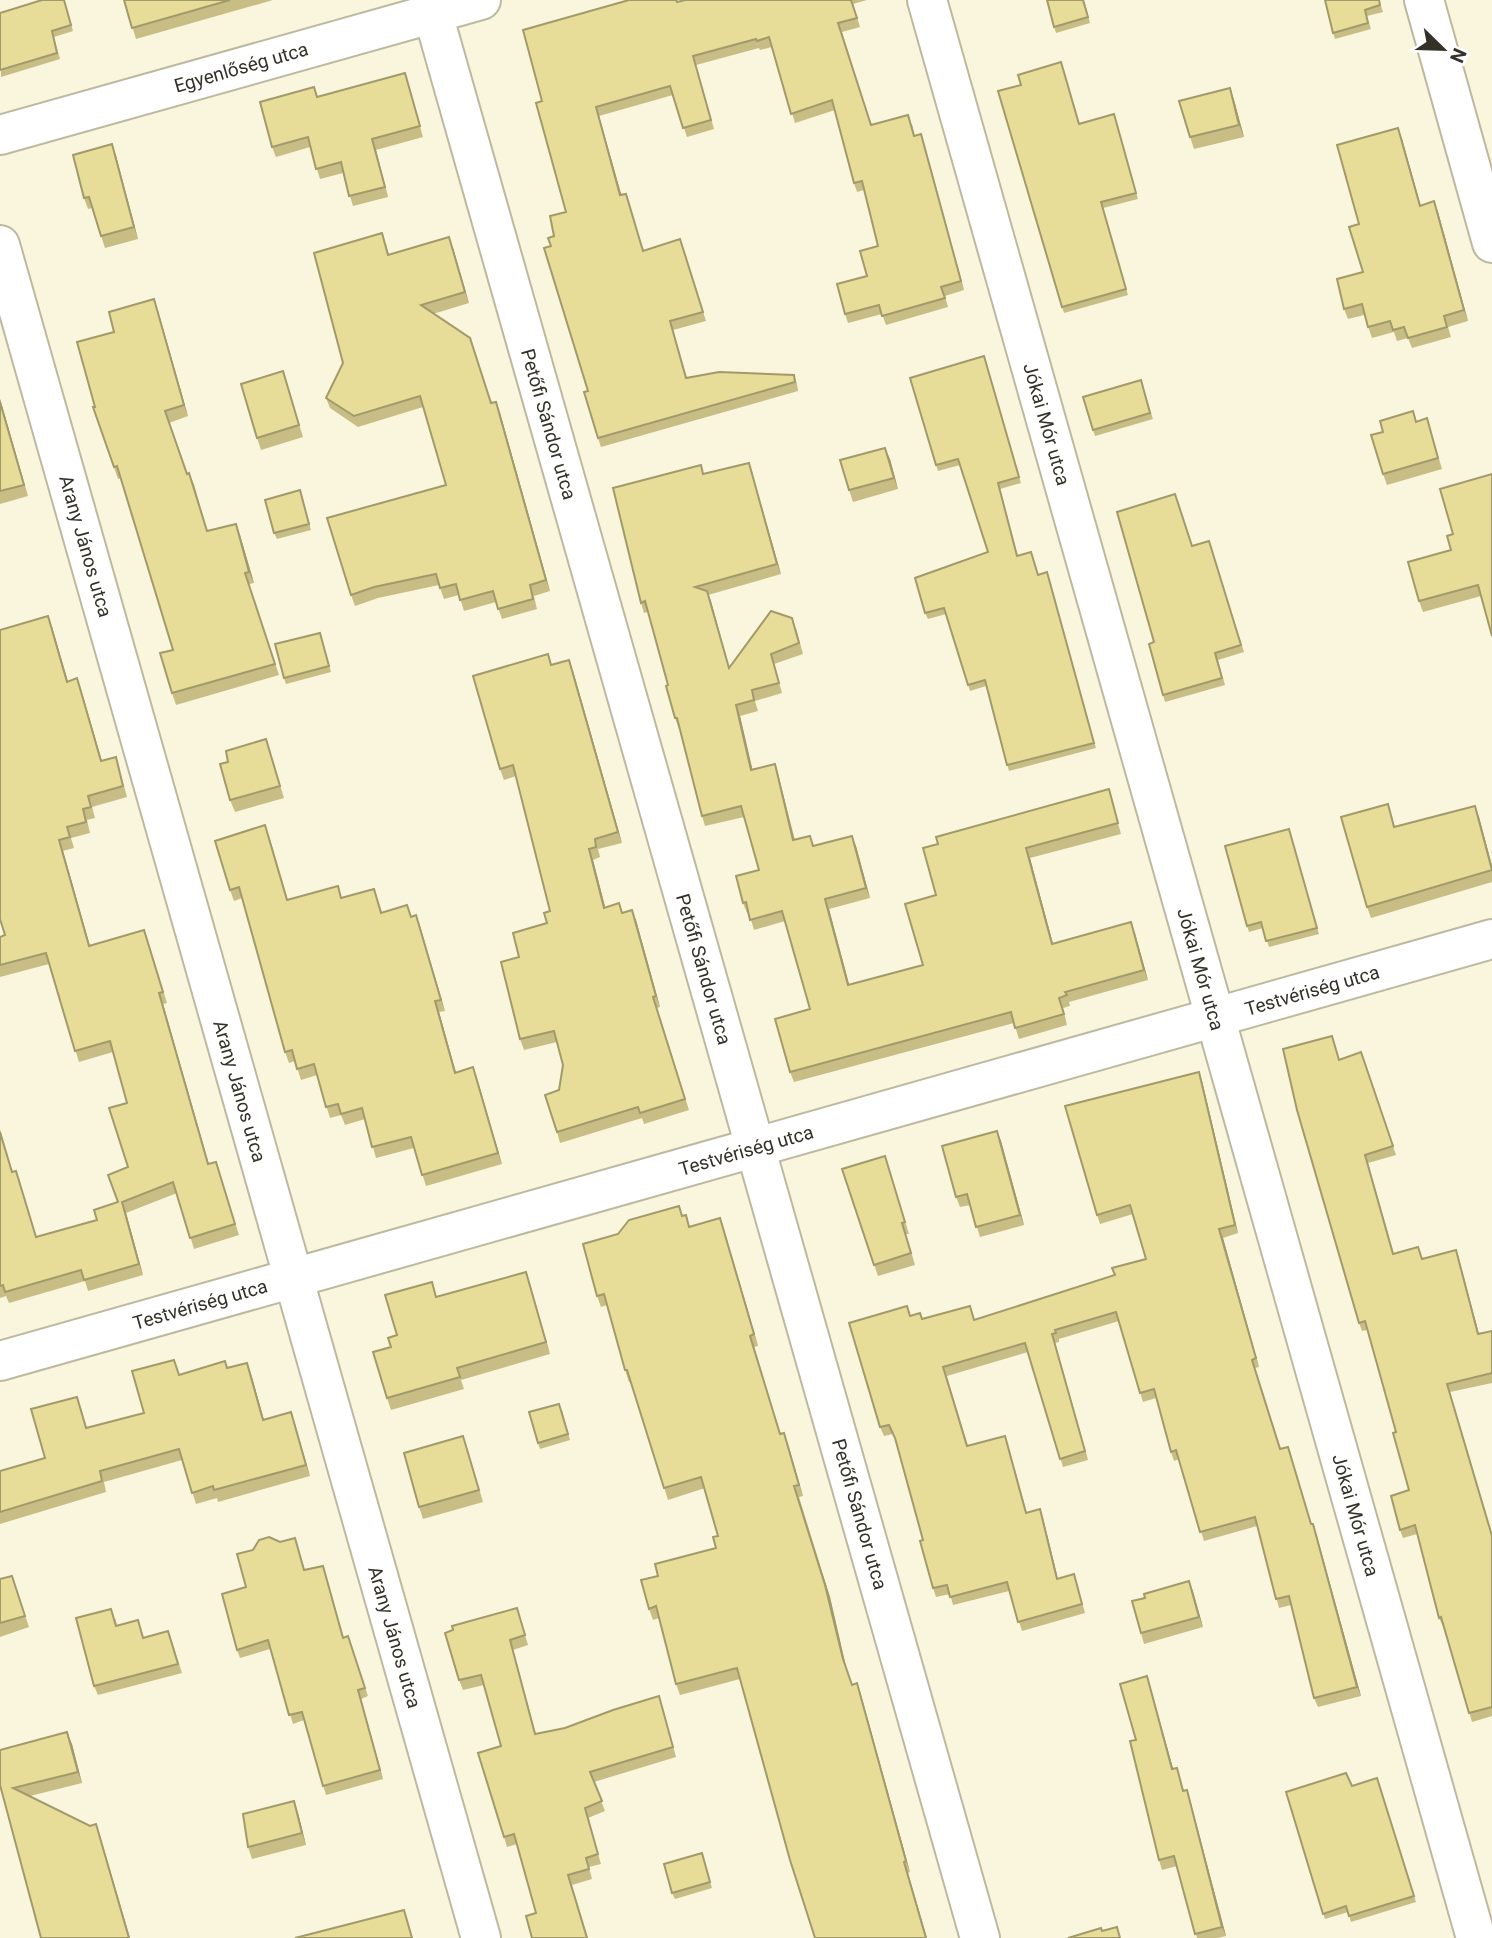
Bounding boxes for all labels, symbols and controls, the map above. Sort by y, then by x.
north arrow [1408,14,1478,84]
street label: Egyenlőség utca [171,37,311,98]
text: N [1445,45,1471,66]
street label: Petőfi Sándor utca [516,346,581,502]
street label: Jókai Mór utca [1018,360,1075,488]
street label: Arany János utca [54,472,117,620]
street label: Petőfi Sándor utca [671,891,736,1047]
street label: Jókai Mór utca [1172,905,1229,1033]
street label: Testvériség utca [1242,960,1382,1021]
street label: Arany János utca [208,1017,271,1165]
street label: Testvériség utca [676,1120,816,1181]
street label: Testvériség utca [130,1274,270,1335]
street label: Petőfi Sándor utca [827,1436,892,1592]
street label: Jókai Mór utca [1327,1451,1384,1579]
street label: Arany János utca [363,1563,426,1711]

